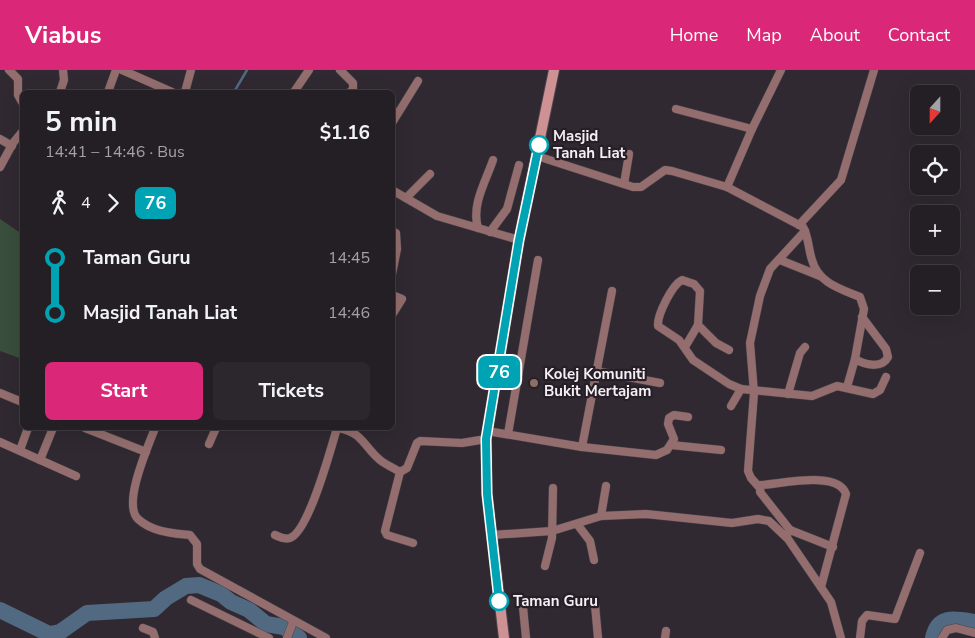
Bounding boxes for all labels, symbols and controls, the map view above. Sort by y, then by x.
text: Viabus [25,19,101,51]
text: Home [670,23,718,47]
text: Map [746,23,782,47]
text: About [810,23,860,47]
text: Contact [888,23,950,47]
north arrow [910,85,960,135]
map controls [910,85,960,315]
text: 5 min [45,103,117,141]
text: $1.16 [320,120,370,146]
place label: Masjid Tanah Liat [553,126,626,163]
marker: Masjid Tanah Liat [529,135,549,155]
text: 14:41 – 14:46 · Bus [45,141,185,163]
button: locate [910,145,960,195]
icon: walk [45,189,73,217]
icon: forward [99,189,127,217]
text: 76 [145,191,166,215]
text: 4 [81,192,91,214]
button: + [910,205,960,255]
text: Taman Guru [83,245,190,271]
text: 14:45 [328,247,370,269]
button: − [910,265,960,315]
text: Masjid Tanah Liat [83,300,237,326]
text: 14:46 [328,302,370,324]
line badge: 76 [476,356,522,388]
text: 76 [488,360,510,384]
button: Start [45,362,203,420]
button: Tickets [213,362,370,420]
place label: Kolej Komuniti Bukit Mertajam [544,364,651,401]
marker: Kolej Komuniti Bukit Mertajam [528,377,540,389]
marker: Taman Guru [489,591,509,611]
place label: Taman Guru [513,591,598,611]

